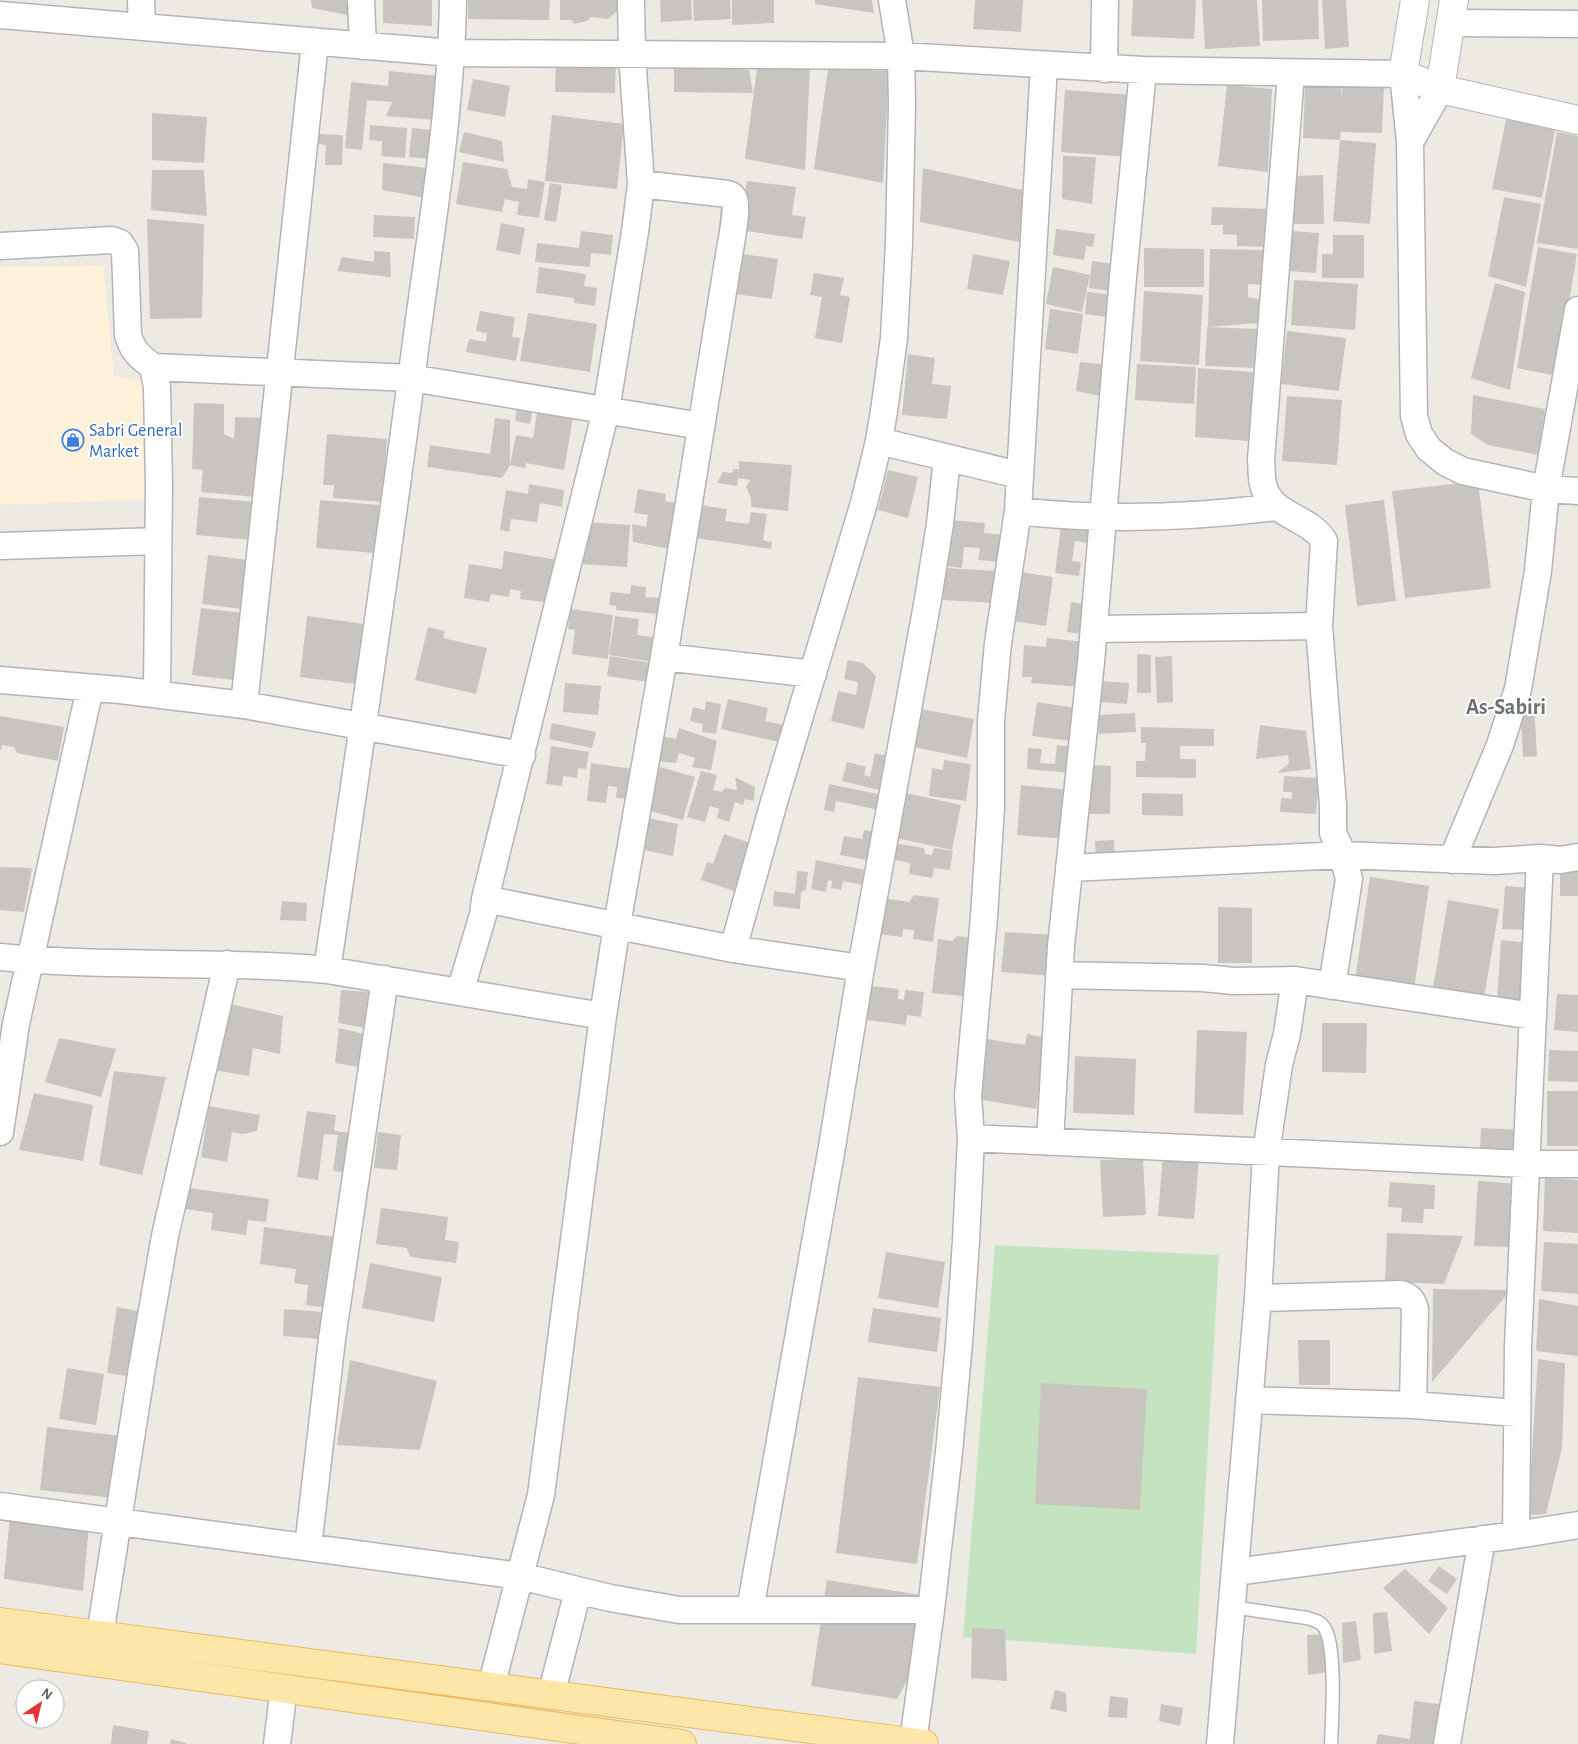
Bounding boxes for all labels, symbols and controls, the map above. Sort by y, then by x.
place label: Sabri General Market [89,422,182,461]
shop icon: Sabri General Market [61,428,85,452]
district label: As-Sabiri [1466,696,1546,718]
north arrow [15,1679,65,1729]
text: N [39,1686,55,1703]

